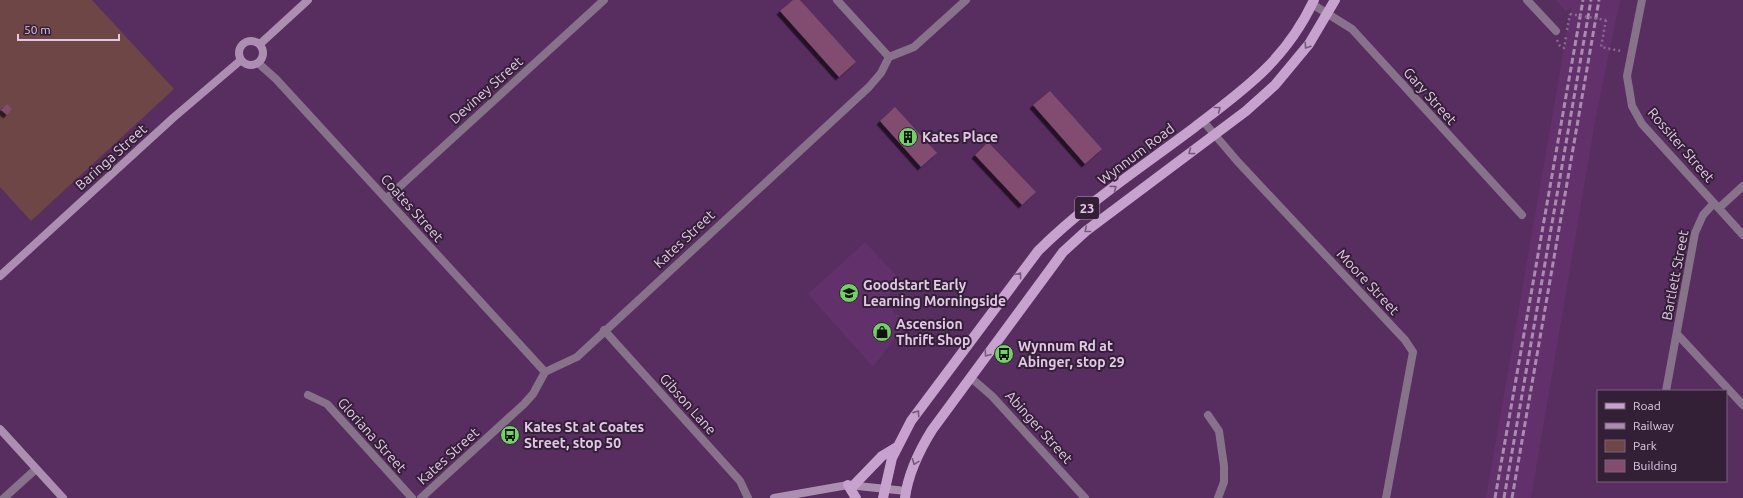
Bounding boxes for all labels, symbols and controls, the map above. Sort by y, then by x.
scale bar [18,16,119,42]
text: 50 m [24,23,51,36]
one-way arrow [1305,42,1312,49]
street label: Deviney Street [446,53,526,127]
street label: Gary Street [1400,64,1460,128]
street label: Rossiter Street [1644,105,1718,186]
one-way arrow [1214,107,1221,114]
street label: Wynnum Road [1095,120,1177,188]
street label: Baringa Street [72,121,150,193]
building icon: Kates Place [897,126,919,148]
place label: Kates Place [922,129,998,145]
one-way arrow [1188,148,1195,155]
street label: Coates Street [377,171,447,246]
one-way arrow [1110,186,1117,193]
road number: 23 [1075,197,1099,219]
street label: Kates Street [650,206,718,271]
one-way arrow [1084,226,1091,233]
street label: Bartlett Street [1658,228,1692,321]
street label: Moore Street [1334,246,1403,318]
one-way arrow [1014,272,1021,279]
place label: Goodstart Early Learning Morningside [863,277,1006,309]
school or university icon: Goodstart Early Learning Morningside [838,282,860,304]
place label: Ascension Thrift Shop [896,316,970,348]
shop icon: Ascension Thrift Shop [871,321,893,343]
place label: Wynnum Rd at Abinger, stop 29 [1018,338,1125,370]
bus stop icon: Wynnum Rd at Abinger, stop 29 [993,343,1015,365]
one-way arrow [984,350,992,357]
street label: Gibson Lane [656,370,720,438]
street label: Abinger Street [1002,387,1076,467]
legend [1597,390,1727,482]
street label: Gloriana Street [334,395,410,476]
text: Road [1633,399,1661,412]
one-way arrow [912,410,920,417]
place label: Kates St at Coates Street, stop 50 [524,419,645,451]
text: Railway [1633,419,1674,432]
street label: Kates Street [414,424,482,488]
bus stop icon: Kates St at Coates Street, stop 50 [499,424,521,446]
text: Park [1633,439,1657,452]
one-way arrow [911,458,919,465]
text: Building [1633,459,1677,472]

